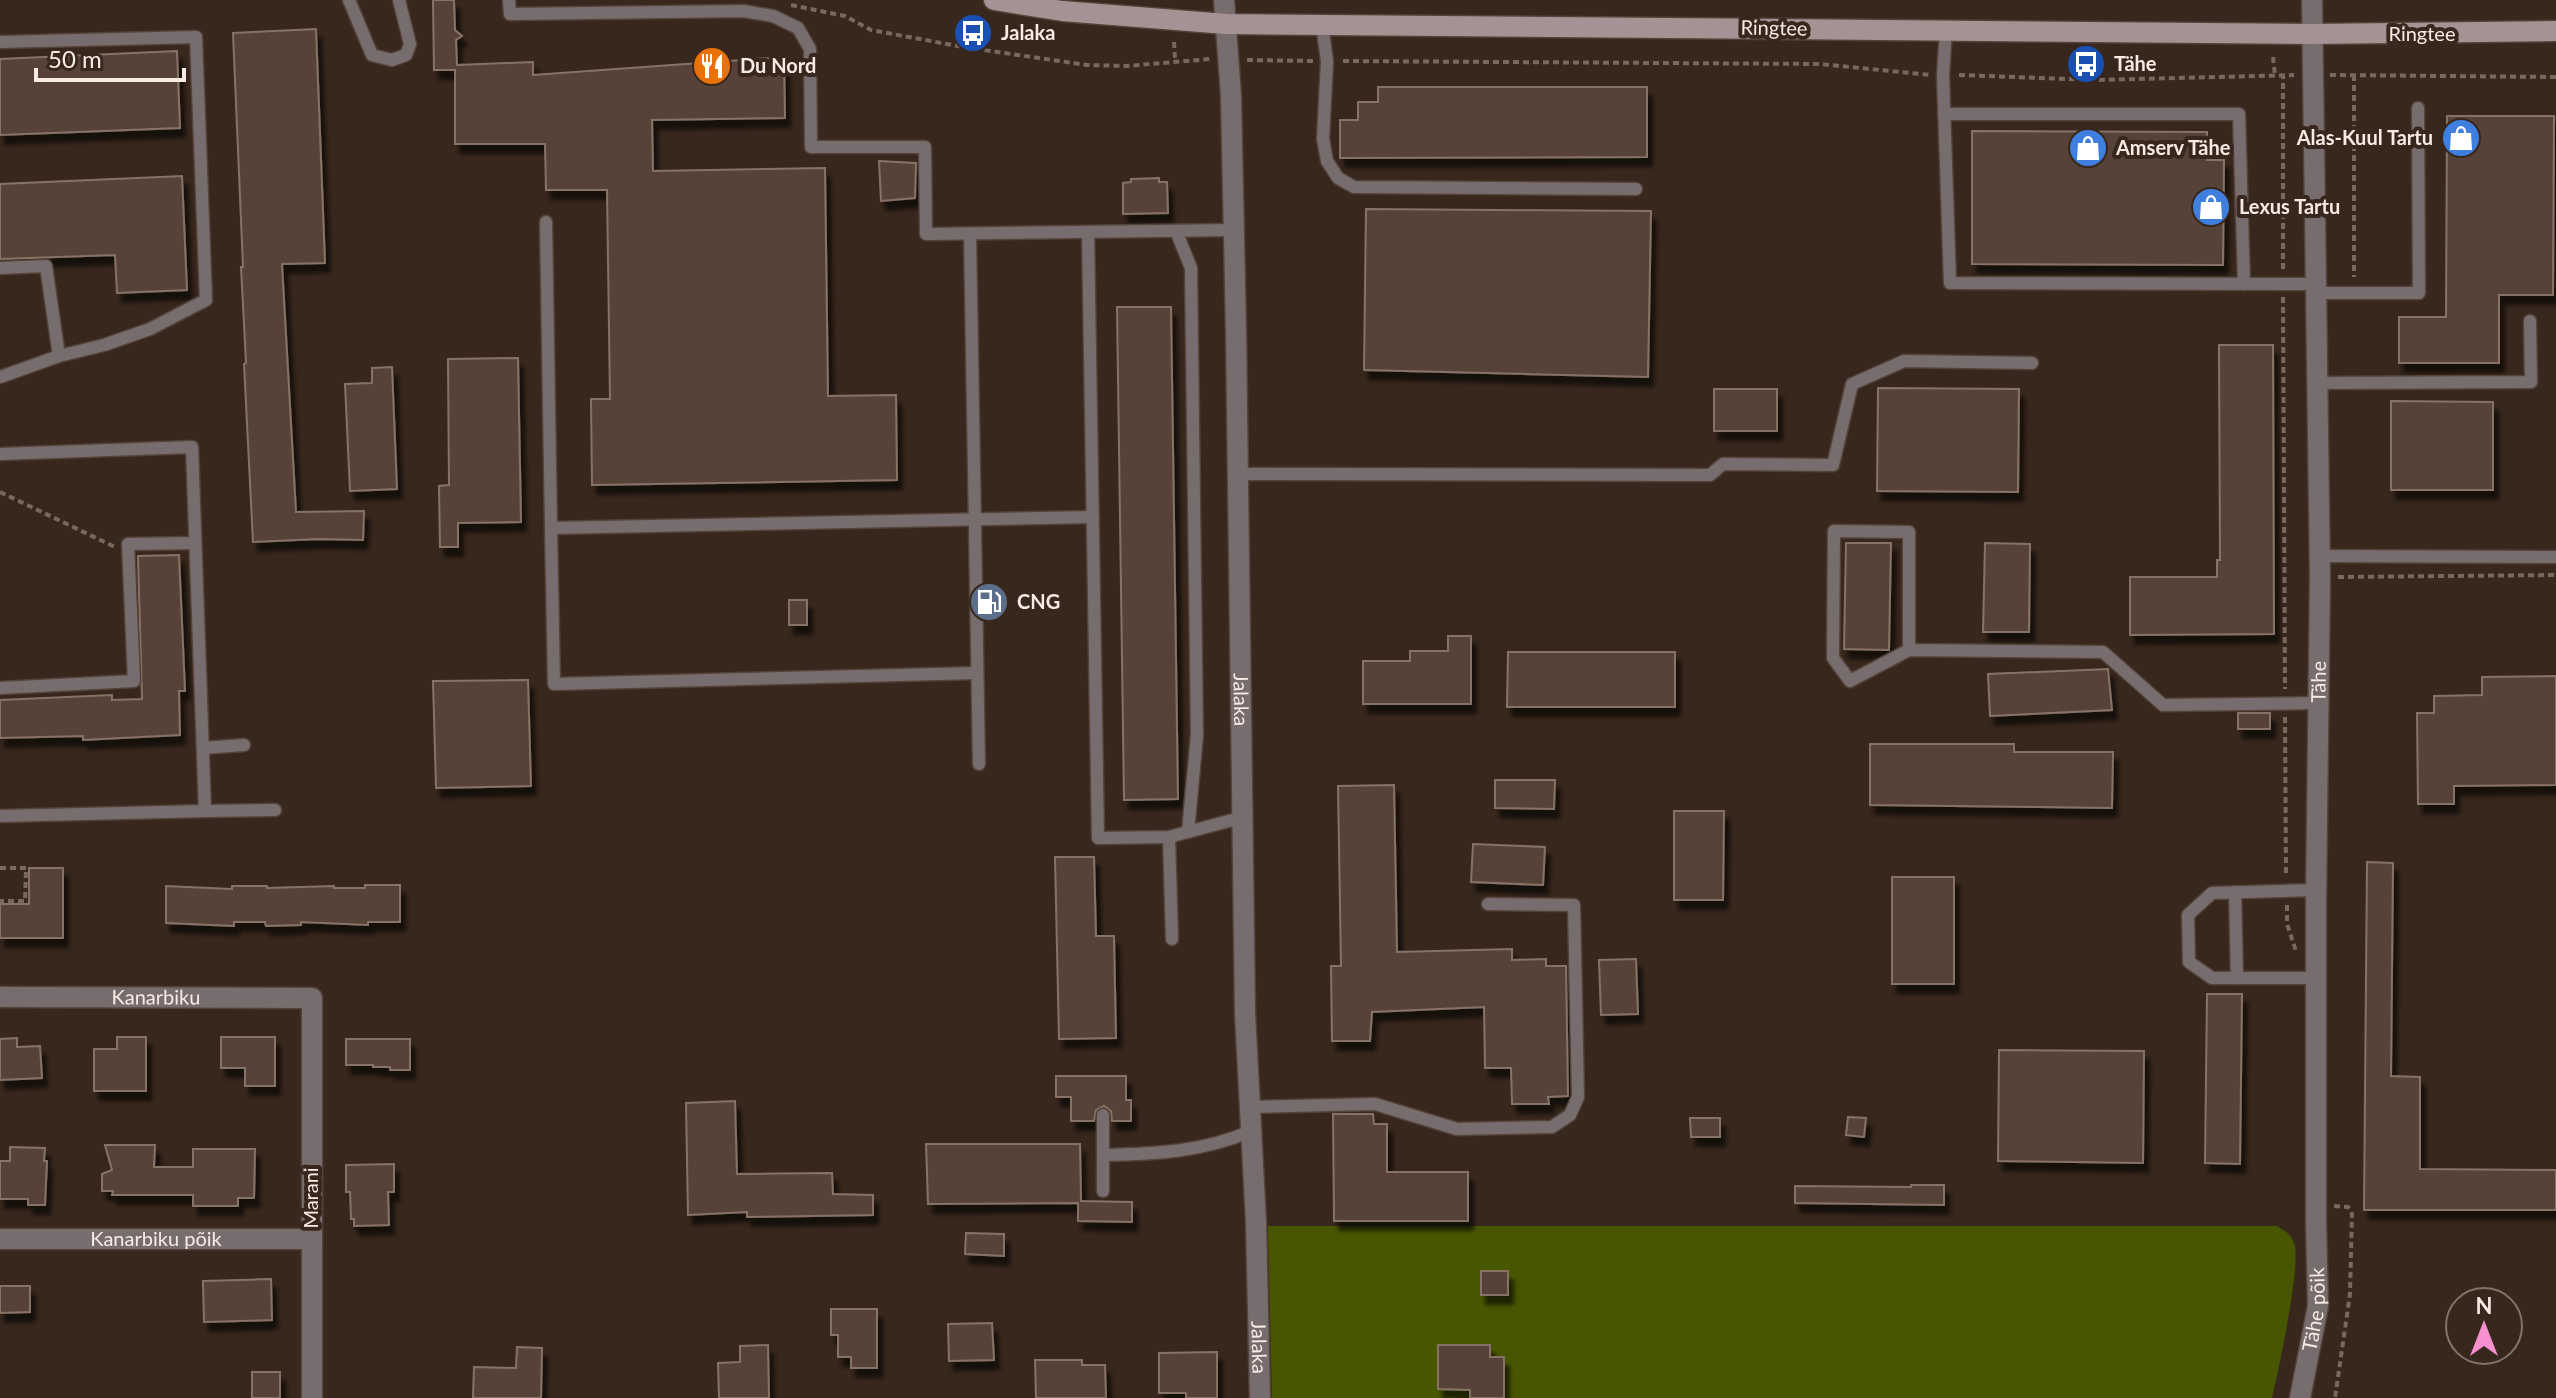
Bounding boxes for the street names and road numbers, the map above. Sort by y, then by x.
street label: Ringtee [1740,14,1808,40]
street label: Ringtee [2389,21,2456,45]
street label: Tähe [2305,661,2330,703]
street label: Jalaka [1230,673,1254,726]
street label: Kanarbiku [112,984,200,1009]
street label: Marani [298,1167,322,1229]
street label: Kanarbiku põik [90,1226,223,1250]
street label: Tähe põik [2296,1266,2329,1353]
street label: Jalaka [1247,1321,1272,1374]

